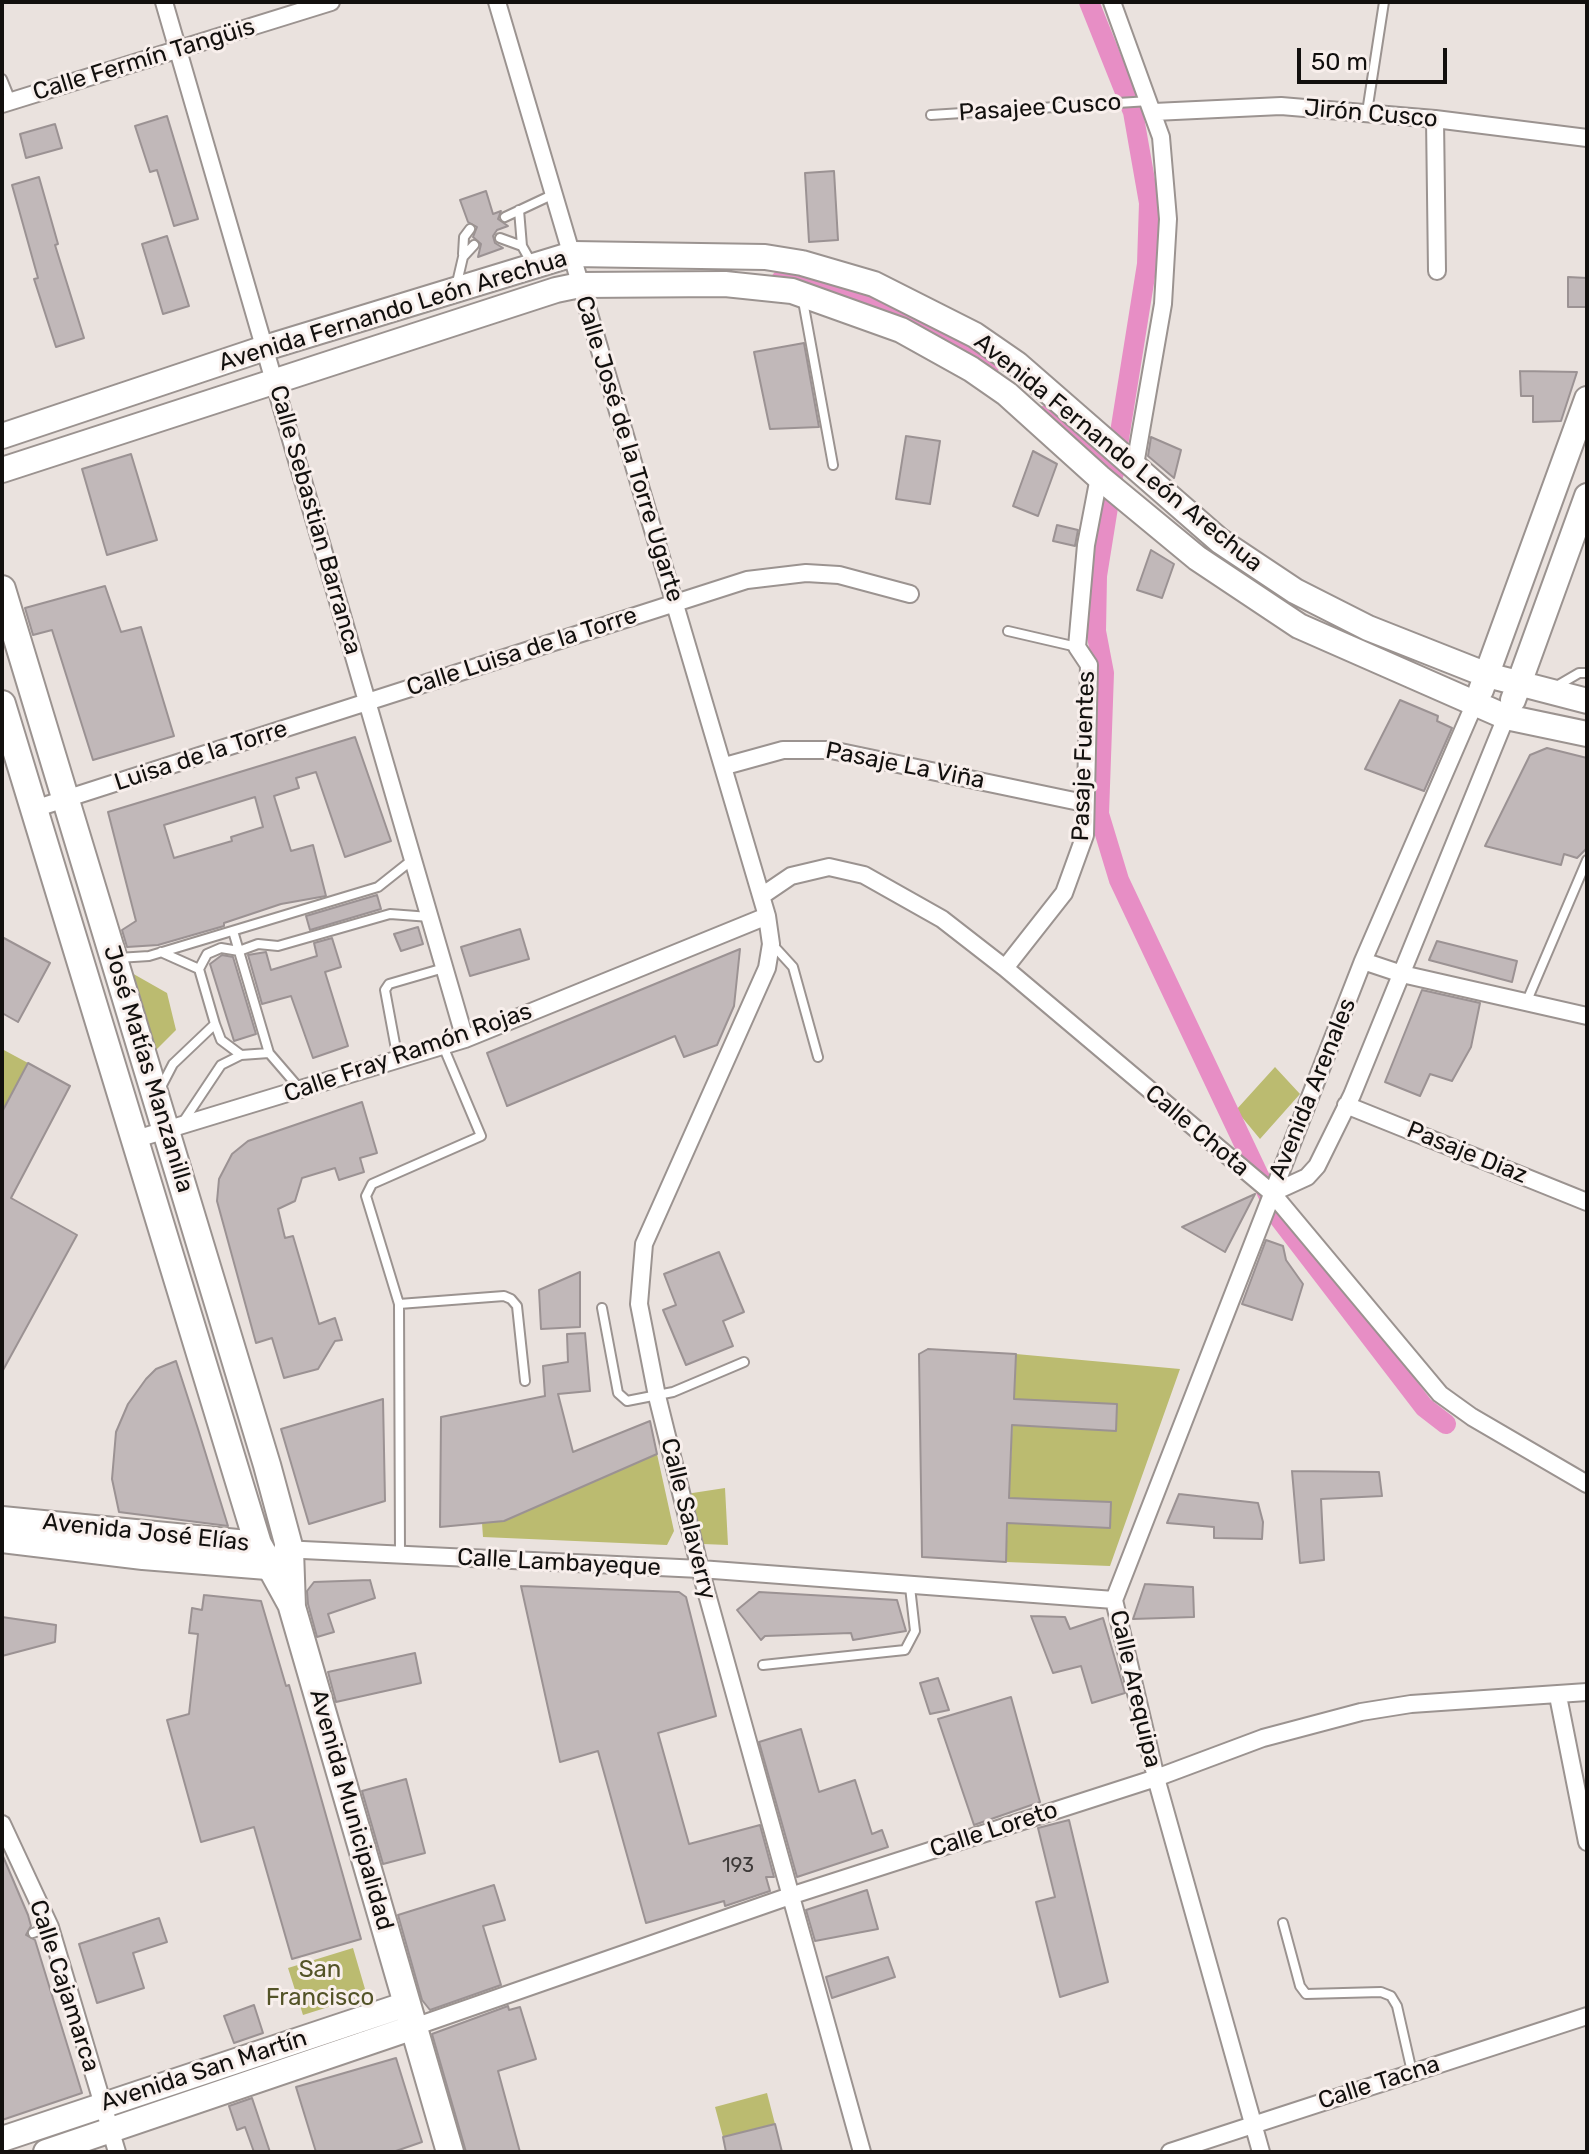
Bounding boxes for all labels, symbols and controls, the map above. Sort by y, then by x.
street label: Calle Fermín Tangüis [30,13,258,107]
scale bar [1301,32,1451,82]
text: 50 m [1311,48,1368,76]
street label: Pasajee Cusco [958,88,1122,128]
street label: Jirón Cusco [1303,94,1439,134]
street label: Avenida Fernando León Arechua [215,244,571,378]
street label: Calle José de la Torre Ugarte [569,293,689,605]
street label: Avenida Fernando León Arechua [968,328,1268,578]
street label: Calle Sebastian Barranca [263,382,367,658]
street label: Calle Luisa de la Torre [403,601,641,703]
street label: Pasaje Fuentes [1067,670,1101,842]
street label: Luisa de la Torre [111,714,291,798]
street label: Pasaje La Viña [823,736,987,796]
street label: José Matías Manzanilla [97,942,199,1196]
street label: Avenida Arenales [1263,994,1363,1184]
street label: Calle Fray Ramón Rojas [280,997,536,1109]
street label: Calle Chota [1139,1079,1255,1183]
street label: Pasaje Diaz [1403,1116,1531,1190]
street label: Calle Salaverry [654,1435,722,1603]
street label: Avenida José Elías [41,1508,251,1558]
street label: Calle Lambayeque [456,1543,662,1583]
street label: Calle Arequipa [1103,1607,1167,1771]
street label: Avenida Municipalidad [303,1686,399,1934]
street label: Calle Loreto [926,1796,1062,1864]
house number: 193 [722,1854,754,1878]
street label: Calle Cajamarca [23,1896,105,2076]
park label: San Francisco [266,1956,374,2012]
street label: Avenida San Martín [97,2024,311,2118]
street label: Calle Tacna [1315,2050,1443,2116]

